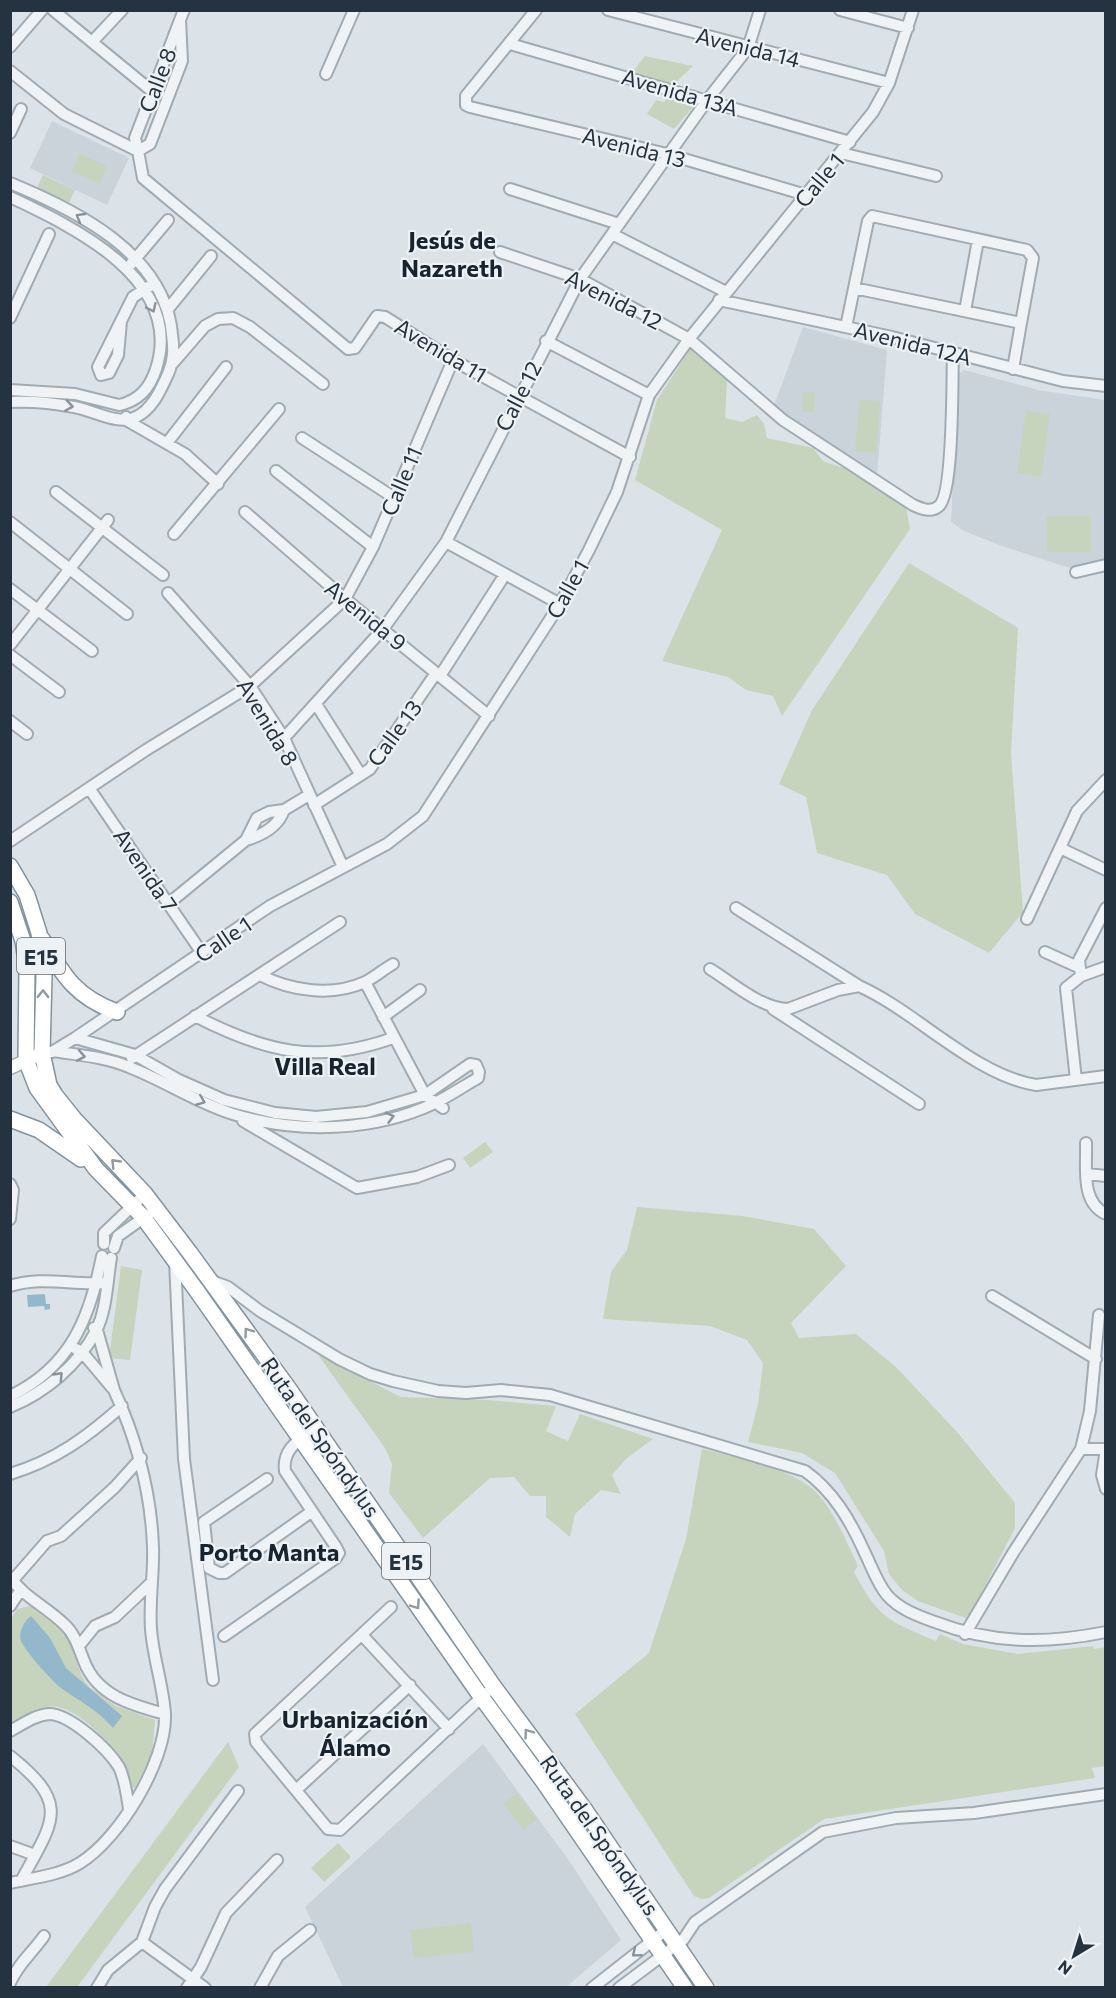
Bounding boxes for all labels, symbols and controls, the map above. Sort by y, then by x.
street label: Avenida 14 [693,21,803,73]
street label: Calle 8 [132,44,182,116]
street label: Avenida 13A [619,62,741,122]
street label: Avenida 13 [580,121,688,173]
street label: Calle 1 [788,147,850,213]
one-way arrow [76,212,86,224]
district label: Jesús de Nazareth [401,225,503,282]
street label: Avenida 12 [561,263,667,335]
one-way arrow [145,301,157,312]
street label: Avenida 11 [390,312,492,388]
street label: Avenida 12A [851,315,975,371]
street label: Calle 12 [489,356,547,436]
one-way arrow [64,400,73,412]
street label: Calle 11 [374,442,428,520]
street label: Calle 1 [540,555,594,623]
street label: Avenida 9 [320,574,412,656]
street label: Avenida 8 [231,674,305,770]
street label: Calle 13 [361,695,427,771]
street label: Avenida 7 [108,823,184,917]
street label: Calle 1 [189,910,257,968]
road number: E15 [17,938,65,974]
one-way arrow [37,990,49,999]
one-way arrow [76,1049,86,1062]
district label: Villa Real [274,1051,376,1080]
one-way arrow [194,1094,205,1106]
one-way arrow [385,1112,395,1124]
one-way arrow [111,1159,122,1169]
one-way arrow [244,1328,255,1339]
street label: Ruta del Spóndylus [256,1352,386,1522]
one-way arrow [52,1372,63,1383]
district label: Porto Manta [199,1537,339,1566]
road number: E15 [382,1543,430,1579]
one-way arrow [409,1598,420,1609]
district label: Urbanización Álamo [282,1704,428,1761]
one-way arrow [524,1729,535,1740]
street label: Ruta del Spóndylus [535,1750,665,1920]
north arrow [1044,1926,1104,1986]
one-way arrow [632,1945,643,1956]
text: N [1054,1957,1075,1979]

